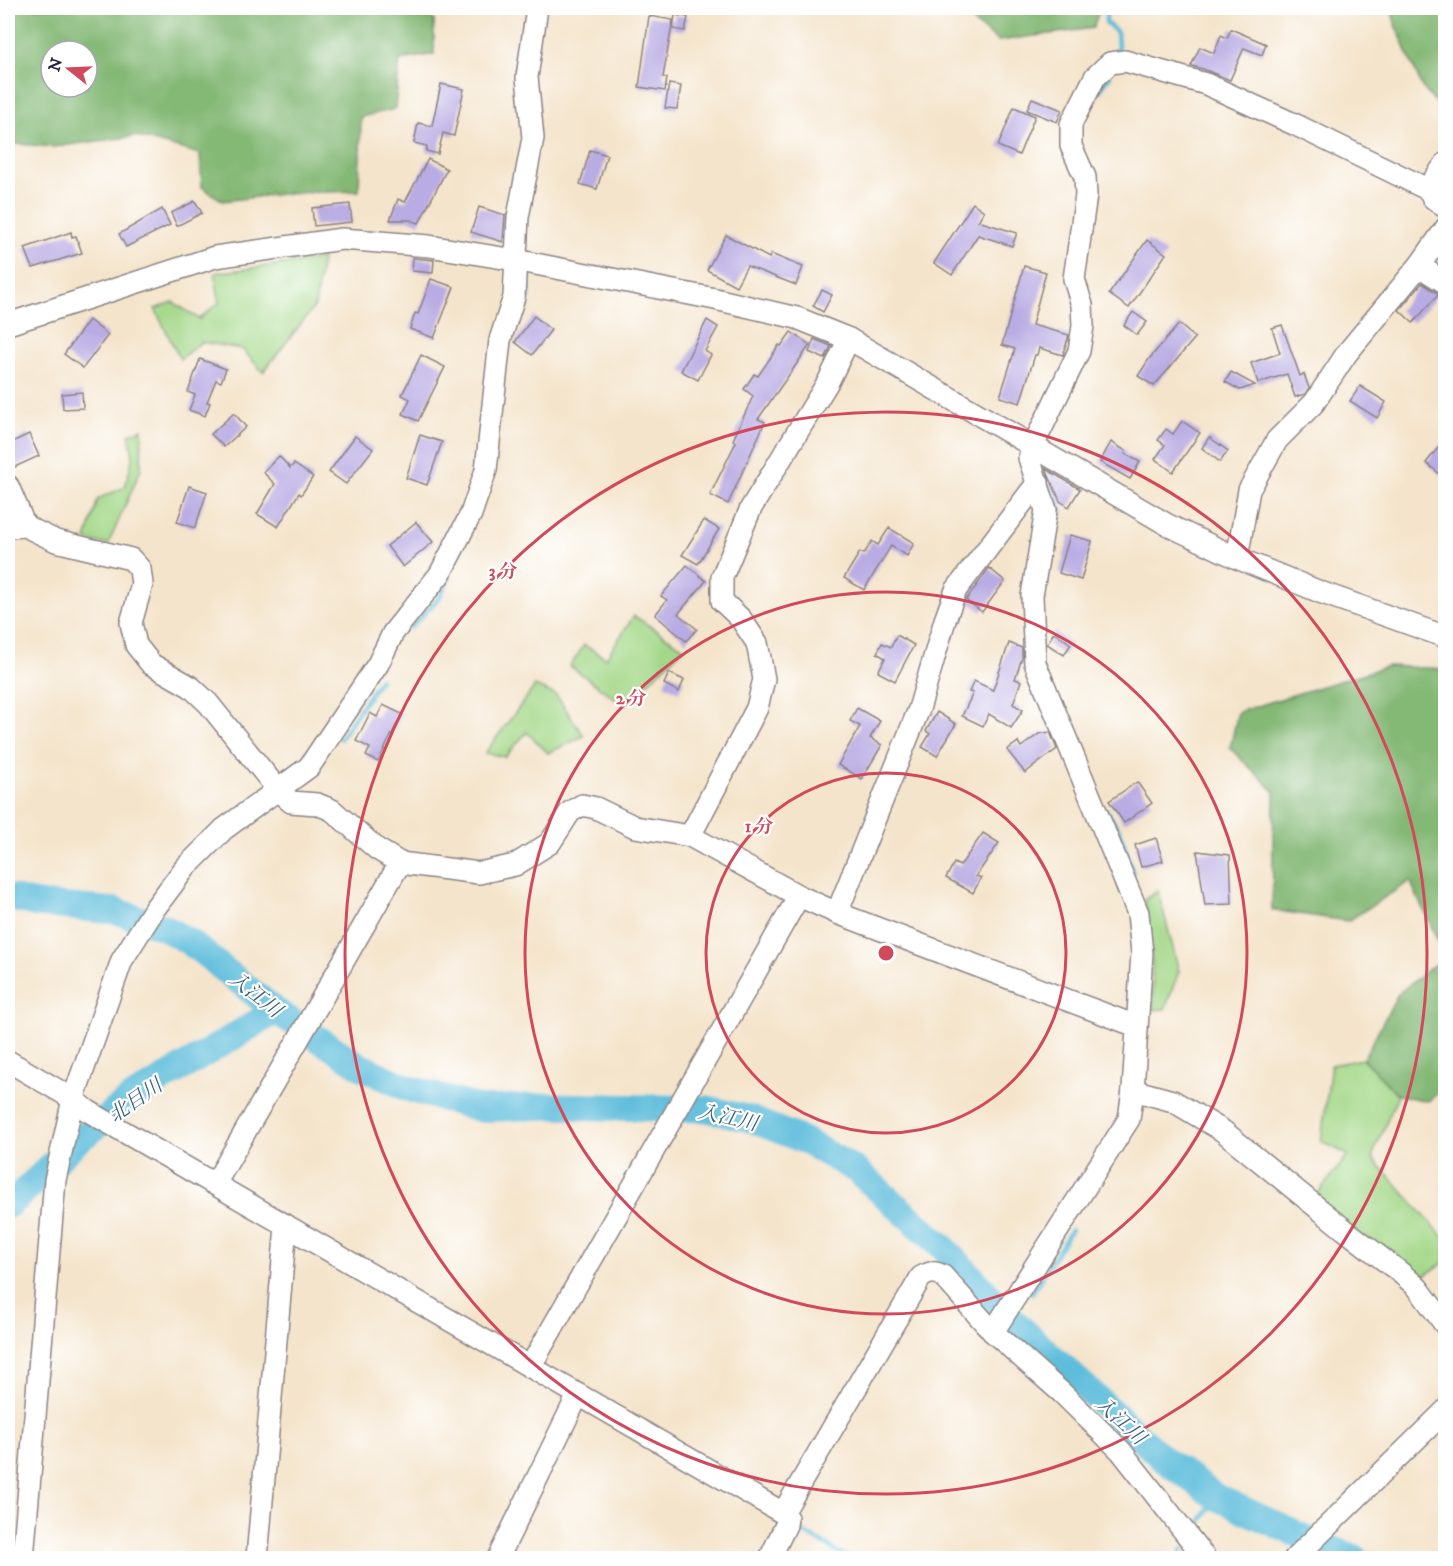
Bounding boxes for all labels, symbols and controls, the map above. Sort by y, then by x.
north arrow [39,39,99,99]
text: N [44,55,67,74]
text: 3 分 [489,561,517,583]
text: 2 分 [616,688,646,710]
text: 1 分 [745,816,773,838]
centre of rings [876,943,896,963]
water label: 入江川 [224,967,288,1025]
water label: 北目川 [104,1073,169,1129]
water label: 入江川 [696,1100,762,1138]
water label: 入江川 [1090,1391,1152,1452]

